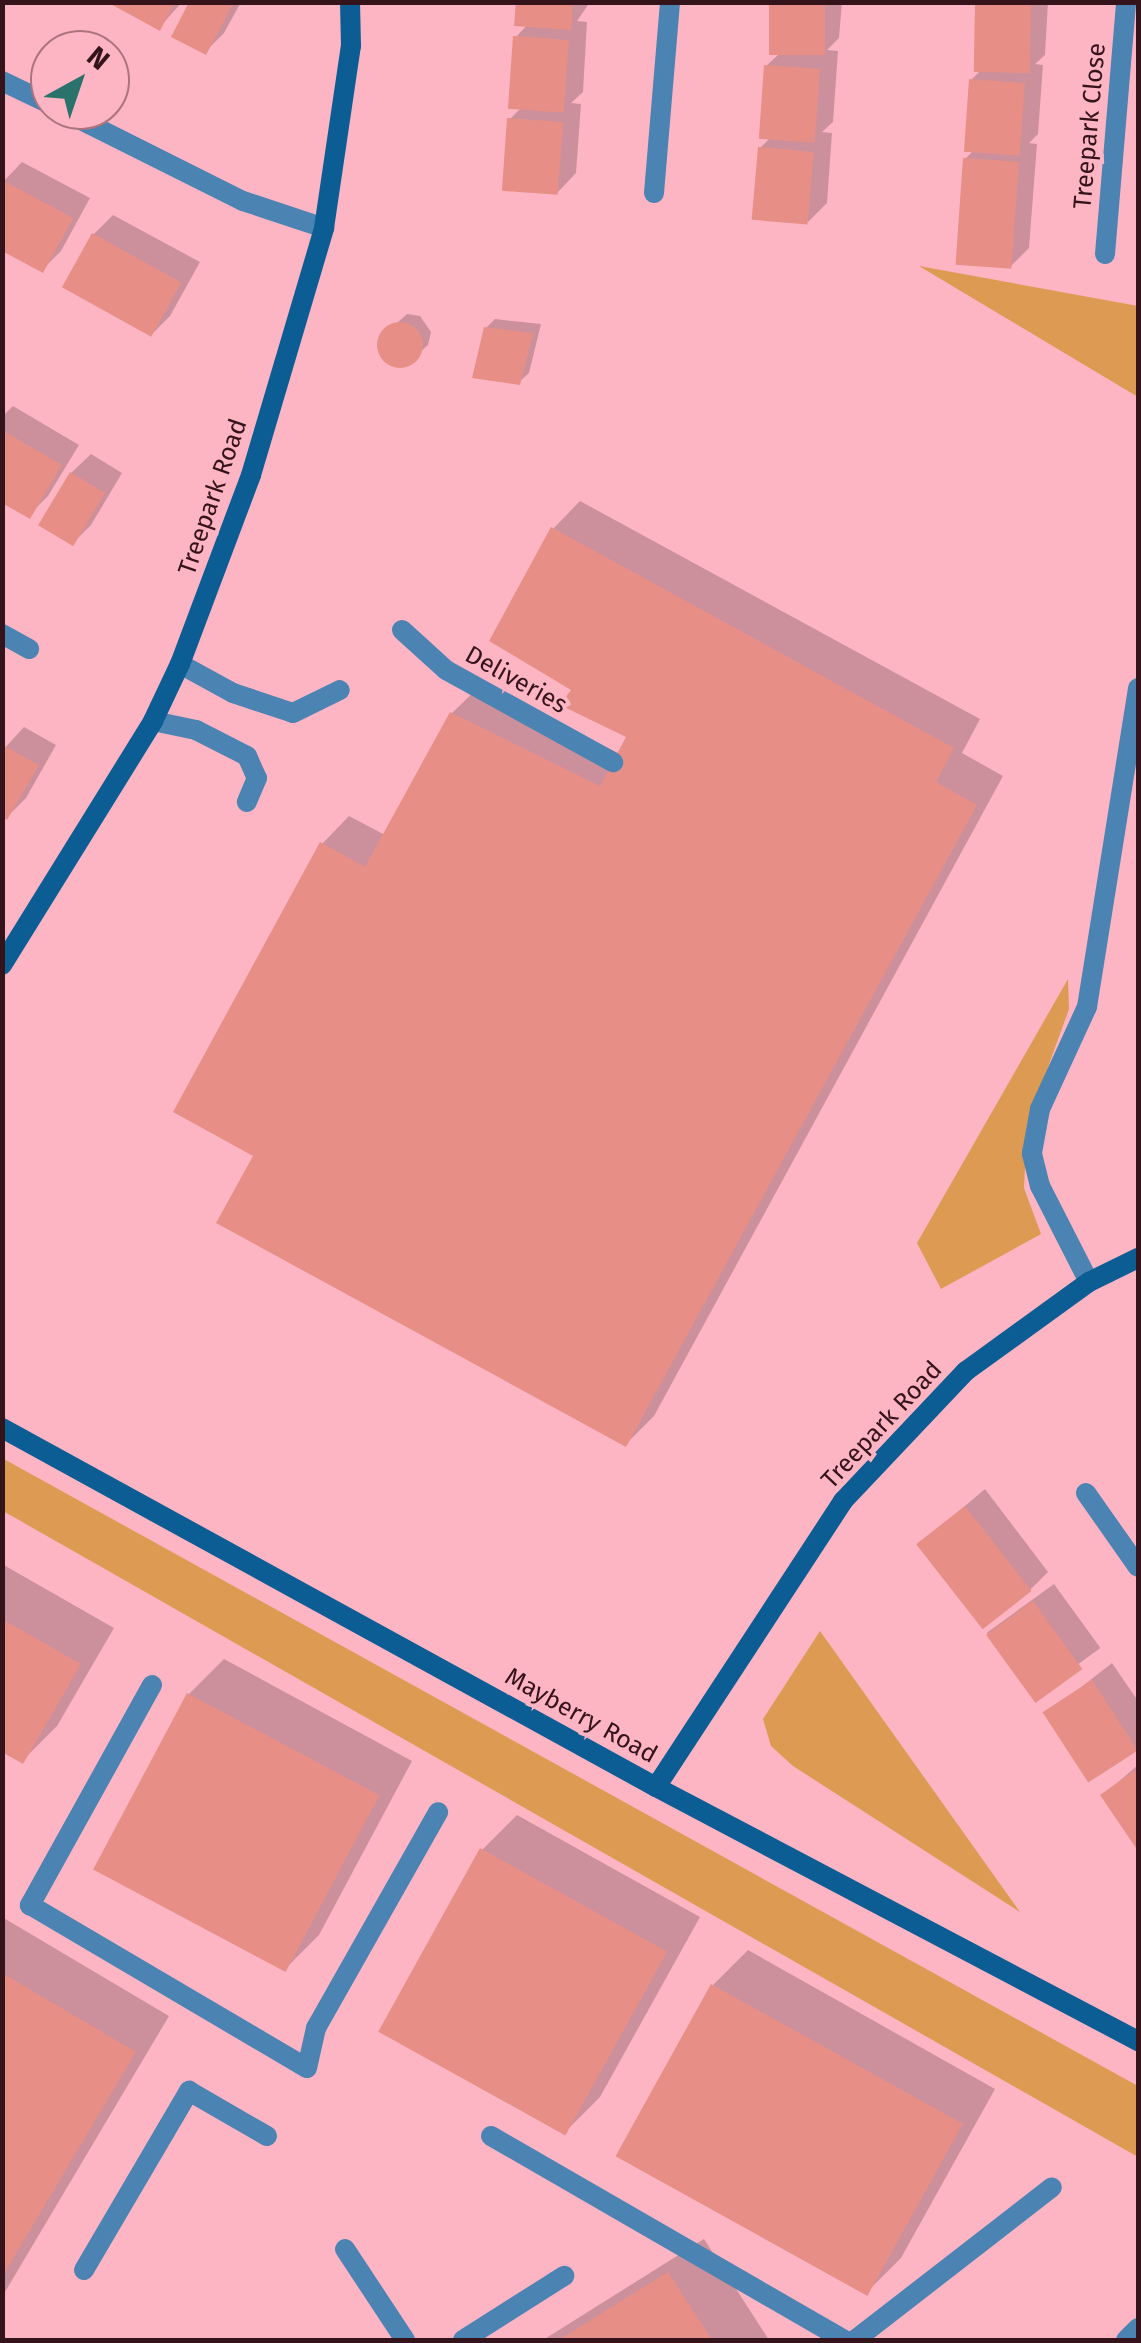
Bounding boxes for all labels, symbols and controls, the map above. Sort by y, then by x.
north arrow [30,30,130,130]
text: N [81,40,116,77]
street label: Treepark Close [1068,42,1112,210]
street label: Treepark Road [172,415,254,579]
street label: Deliveries [460,640,572,720]
street label: Treepark Road [815,1355,949,1495]
street label: Mayberry Road [500,1662,662,1770]

